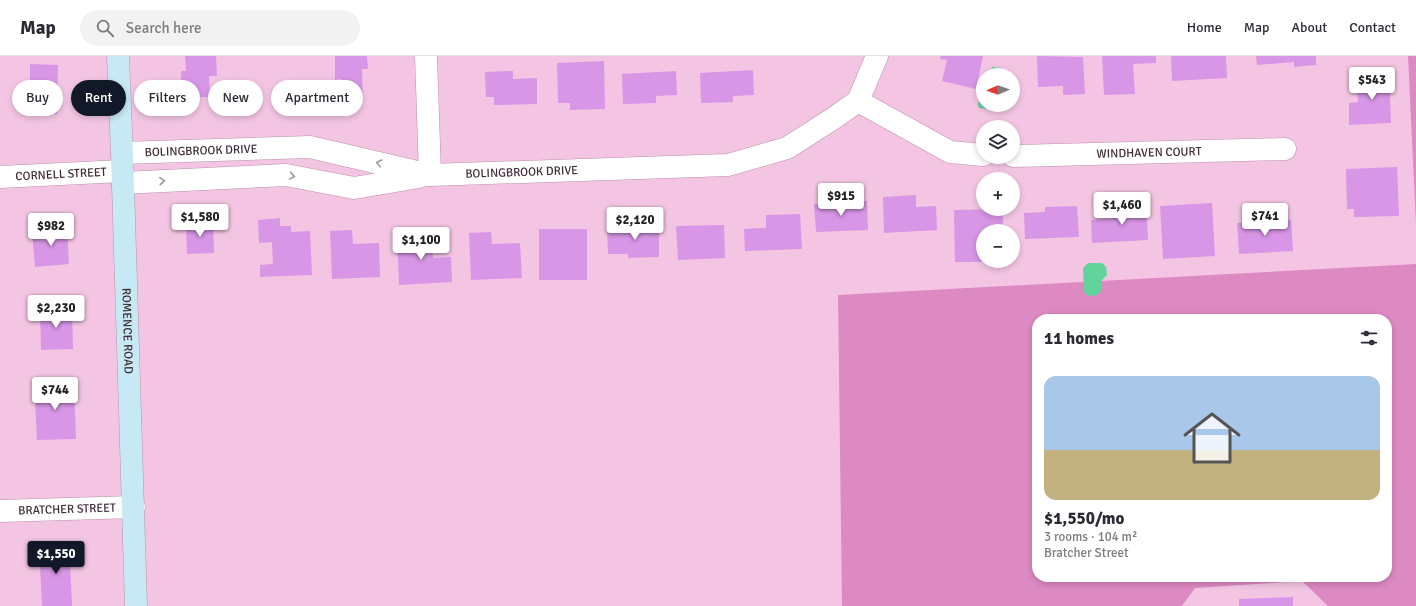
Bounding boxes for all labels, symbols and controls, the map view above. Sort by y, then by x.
search box [80,10,360,46]
text: Map [20,16,56,40]
icon: search [94,17,116,39]
text: Search here [126,19,201,37]
text: Home [1187,19,1222,36]
text: Map [1244,19,1269,36]
text: About [1291,19,1327,36]
text: Contact [1349,19,1396,36]
pin: $543 [1348,67,1396,101]
north arrow [976,68,1020,112]
map controls [976,68,1020,268]
text: $543 [1358,72,1386,88]
chip: Buy [12,80,63,116]
chip: Rent [71,80,126,116]
chip: Filters [134,80,200,116]
chip: New [208,80,263,116]
chip: Apartment [271,80,363,116]
button: layers [976,120,1020,164]
street label: BOLINGBROOK DRIVE [144,141,258,160]
street label: WINDHAVEN COURT [1096,144,1202,161]
one-way arrow [376,159,383,168]
street label: BOLINGBROOK DRIVE [465,163,578,181]
street label: CORNELL STREET [15,164,107,184]
one-way arrow [289,171,295,180]
button: + [976,172,1020,216]
one-way arrow [159,177,165,185]
pin: $915 [817,183,865,217]
text: $915 [827,188,855,204]
pin: $1,460 [1089,192,1155,226]
text: $1,460 [1103,197,1141,213]
pin: $741 [1241,203,1289,237]
pin: $1,580 [167,204,233,238]
pin: $2,120 [602,207,668,241]
text: $741 [1251,208,1279,224]
text: $1,580 [181,209,219,225]
text: $2,120 [616,212,654,228]
pin: $982 [27,213,75,247]
text: $982 [37,218,65,234]
button: − [976,224,1020,268]
pin: $1,100 [388,227,454,261]
text: $1,100 [402,232,440,248]
street label: ROMENCE ROAD [119,288,136,374]
pin: $2,230 [23,295,89,329]
text: $2,230 [37,300,75,316]
icon: filters [1358,327,1380,349]
text: 11 homes [1044,328,1114,349]
pin: $744 [31,377,79,411]
text: $744 [41,382,69,398]
icon: home [1176,402,1248,474]
street label: BRATCHER STREET [18,500,116,518]
text: $1,550/mo [1044,508,1124,529]
text: 3 rooms · 104 m² [1044,529,1137,545]
pin: $1,550 [23,541,89,575]
text: Bratcher Street [1044,545,1128,561]
text: $1,550 [37,546,75,562]

